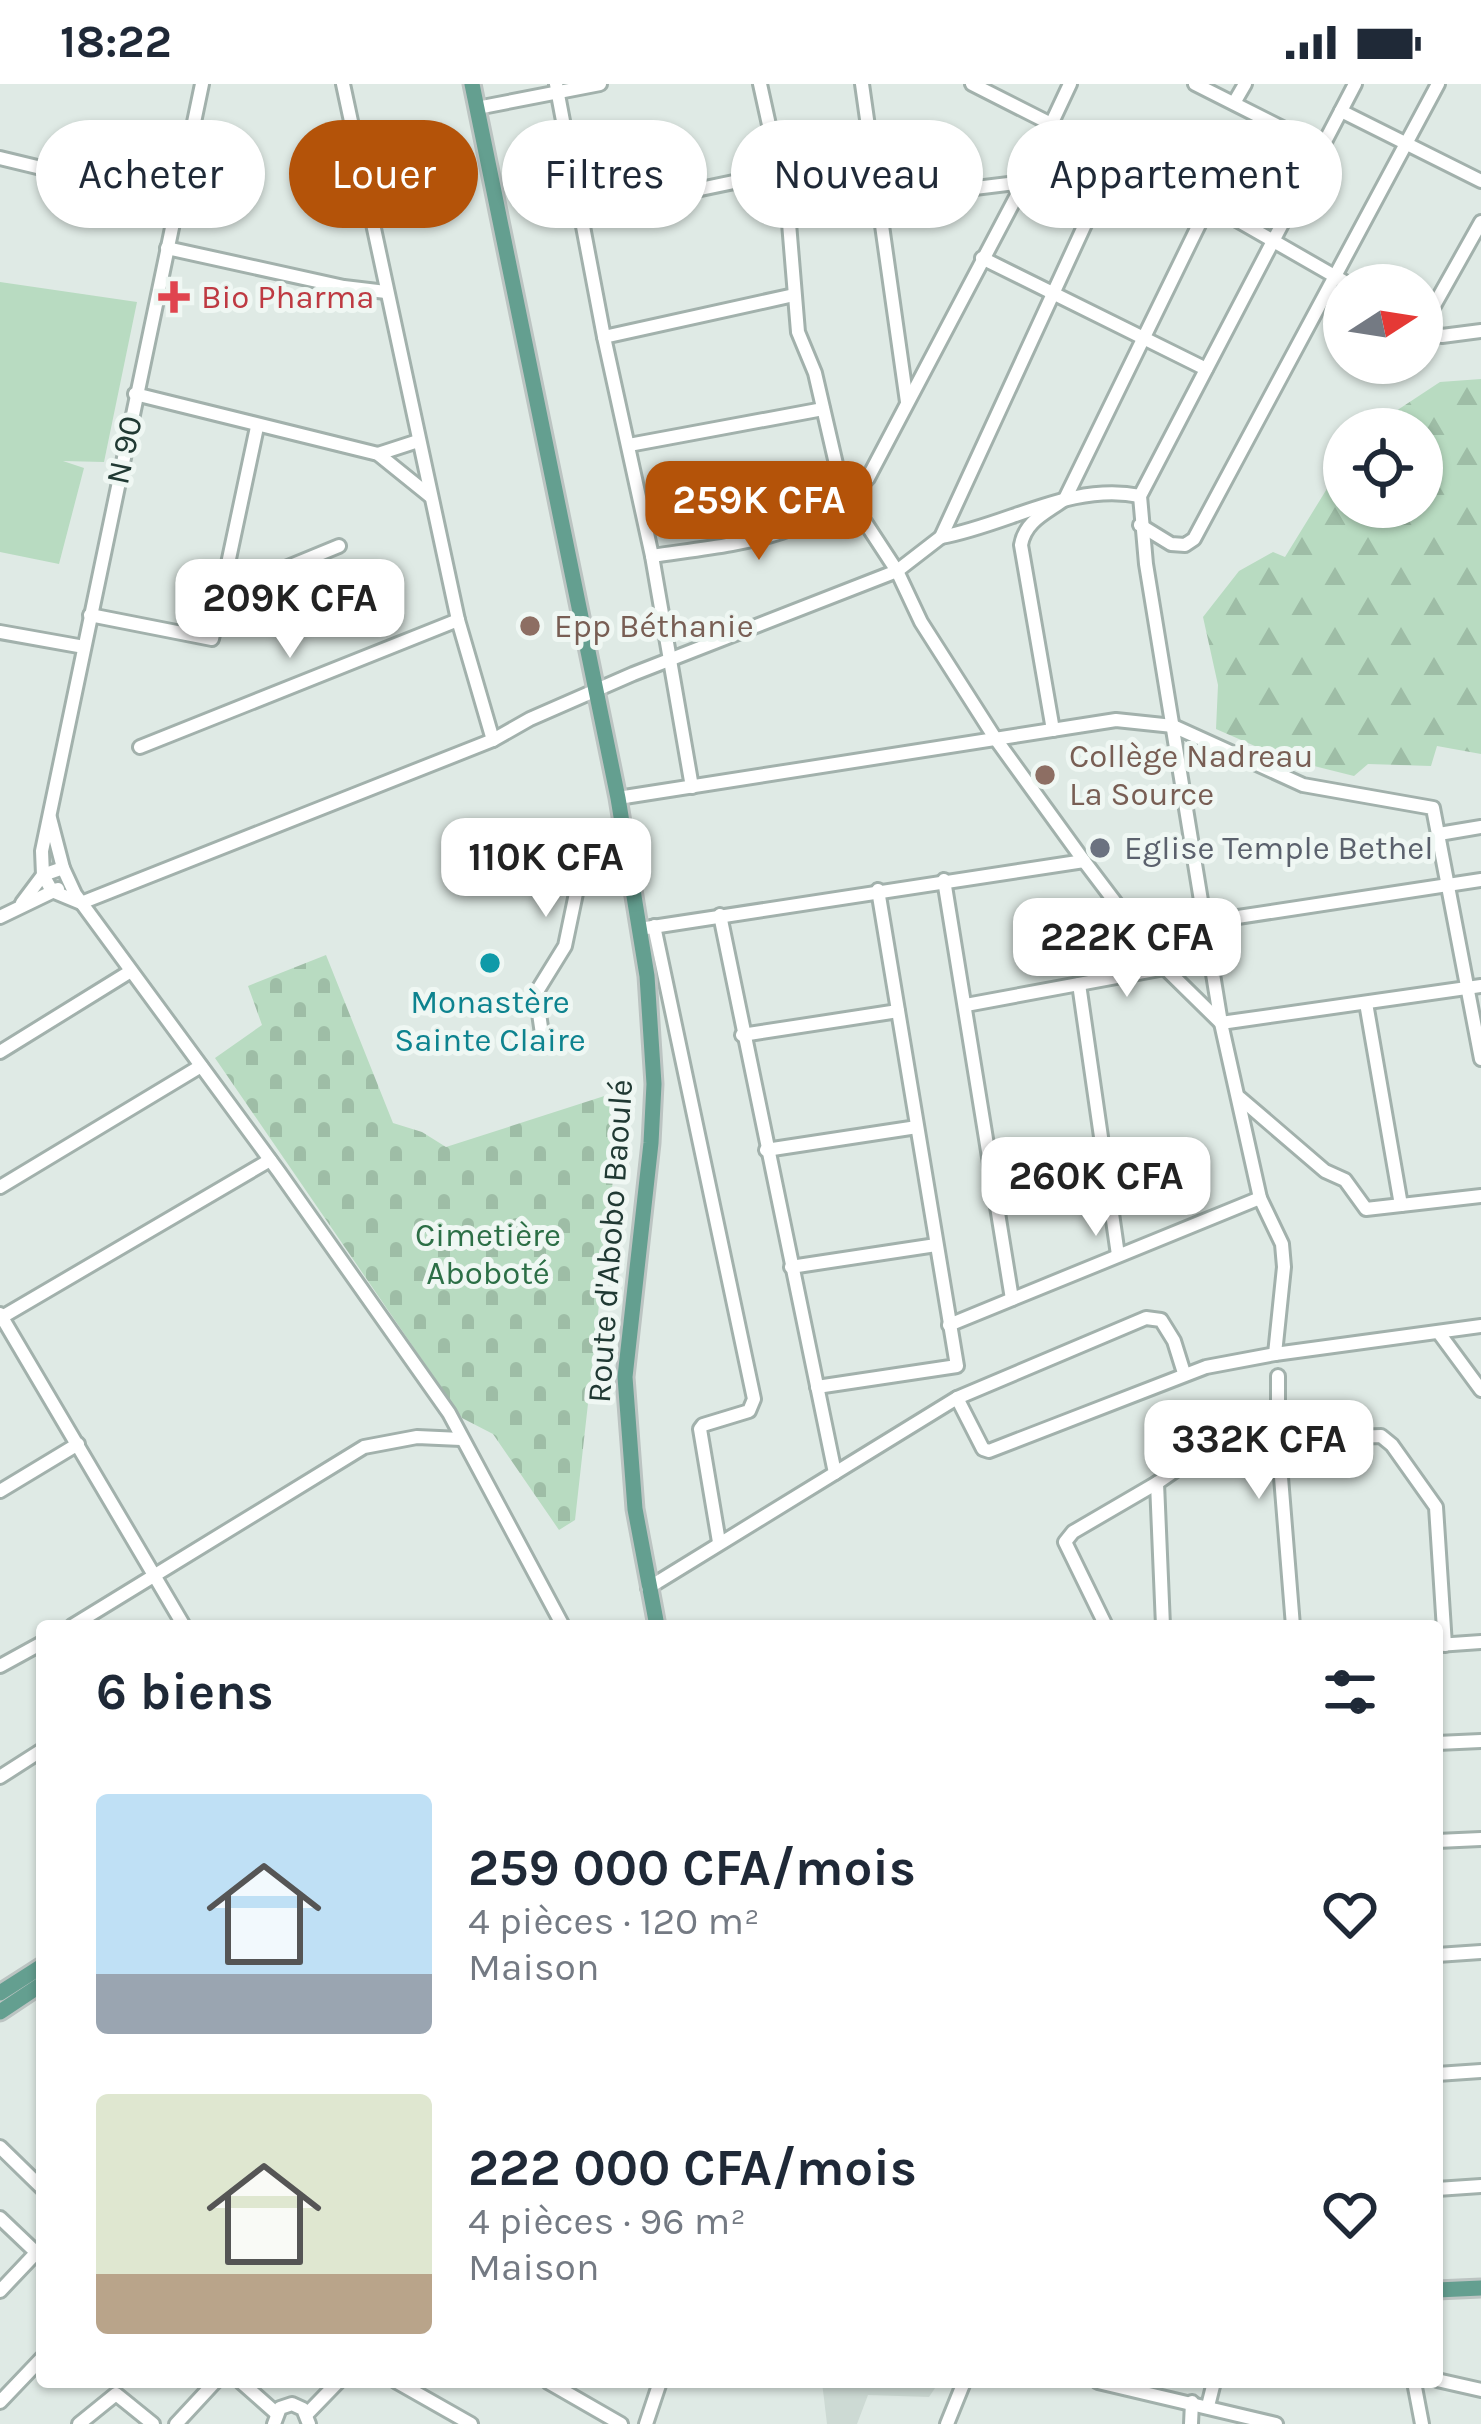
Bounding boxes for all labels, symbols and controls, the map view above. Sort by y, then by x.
text: 18:22 [60,16,172,68]
chip: Acheter [36,120,265,228]
chip: Louer [289,120,478,228]
chip: Filtres [502,120,707,228]
chip: Nouveau [731,120,983,228]
chip: Appartement [1007,120,1342,228]
north arrow [1323,264,1443,384]
map controls [1323,264,1443,528]
place label: Bio Pharma [201,278,375,316]
marker: Bio Pharma [158,281,190,313]
button: locate [1323,408,1443,528]
street label: N 90 [98,412,150,488]
pin: 259K CFA [635,461,883,563]
text: 259K CFA [672,477,846,523]
pin: 209K CFA [166,559,414,661]
text: 209K CFA [202,575,378,621]
place label: Epp Béthanie [554,607,754,645]
marker: Epp Béthanie [517,613,543,639]
place label: Collège Nadreau La Source [1069,737,1313,813]
marker: Collège Nadreau La Source [1032,762,1058,788]
pin: 110K CFA [422,818,670,920]
place label: Eglise Temple Bethel [1124,829,1434,867]
text: 110K CFA [468,834,624,880]
marker: Eglise Temple Bethel [1087,835,1113,861]
pin: 222K CFA [1003,898,1251,1000]
text: 222K CFA [1040,914,1214,960]
marker: Monastère Sainte Claire [477,950,503,976]
place label: Monastère Sainte Claire [394,983,586,1059]
street label: Route d'Abobo Baoulé [580,1078,640,1404]
pin: 260K CFA [972,1137,1220,1239]
text: 260K CFA [1008,1153,1184,1199]
park label: Cimetière Aboboté [415,1216,561,1292]
pin: 332K CFA [1135,1400,1383,1502]
text: 332K CFA [1171,1416,1347,1462]
icon: filters [1317,1659,1383,1725]
text: 6 biens [96,1662,274,1722]
text: 259 000 CFA/mois [468,1838,916,1898]
icon: home [192,1842,336,1986]
icon: heart [1317,1881,1383,1947]
text: 4 pièces · 120 m² [468,1898,760,1944]
text: Maison [468,1944,599,1990]
text: 222 000 CFA/mois [468,2138,917,2198]
icon: home [192,2142,336,2286]
icon: heart [1317,2181,1383,2247]
text: 4 pièces · 96 m² [468,2198,746,2244]
text: Maison [468,2244,599,2290]

